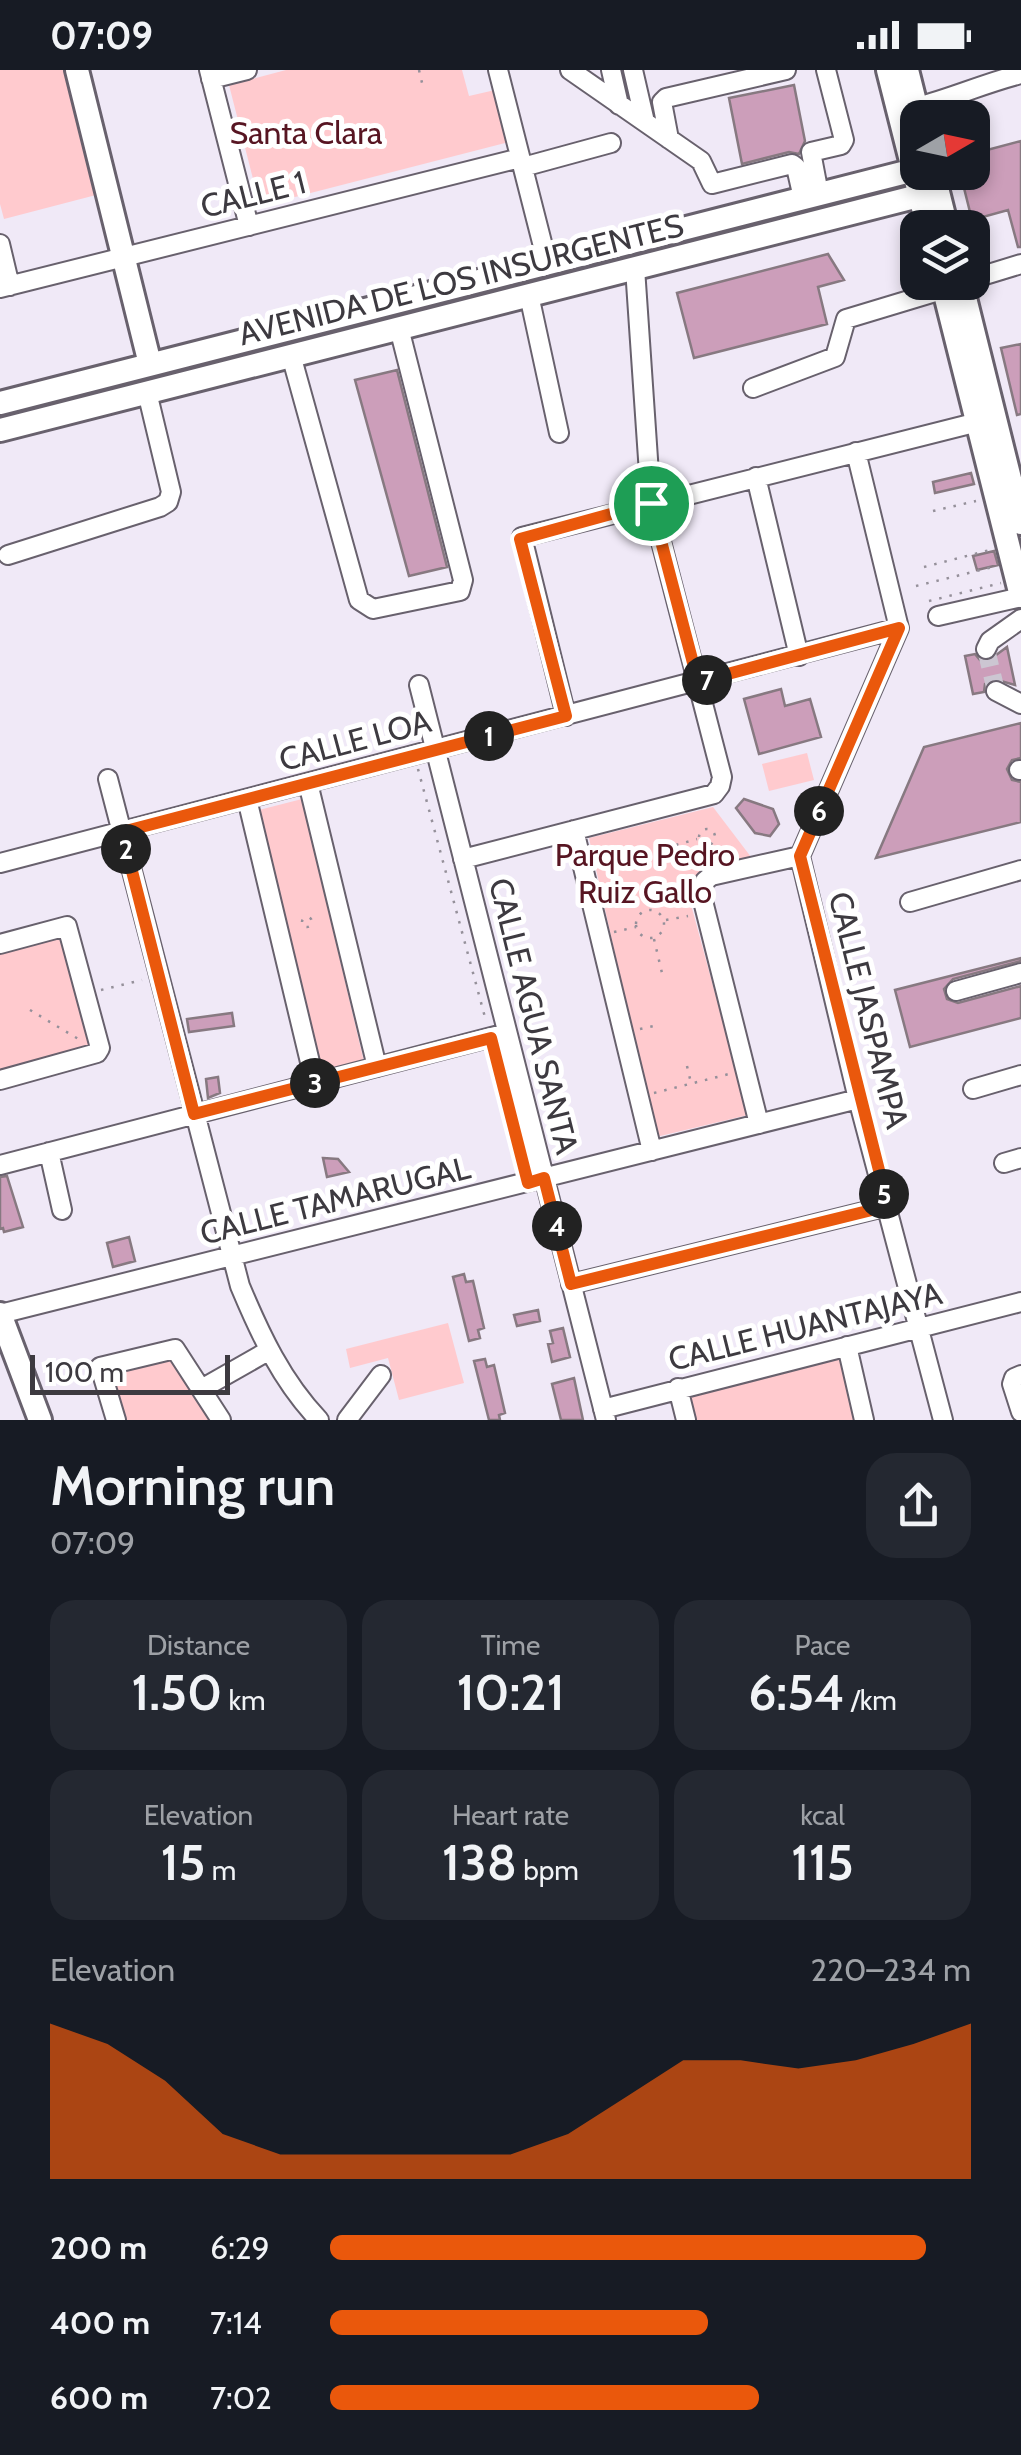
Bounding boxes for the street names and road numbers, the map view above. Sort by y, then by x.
street label: CALLE 1 [196,162,310,226]
street label: AVENIDA DE LOS INSURGENTES [235,205,687,353]
street label: CALLE LOA [275,701,436,779]
street label: CALLE AGUA SANTA [481,874,587,1158]
street label: CALLE JASPAMPA [821,888,917,1133]
street label: CALLE TAMARUGAL [196,1148,474,1252]
street label: CALLE HUANTAJAYA [664,1273,946,1379]

